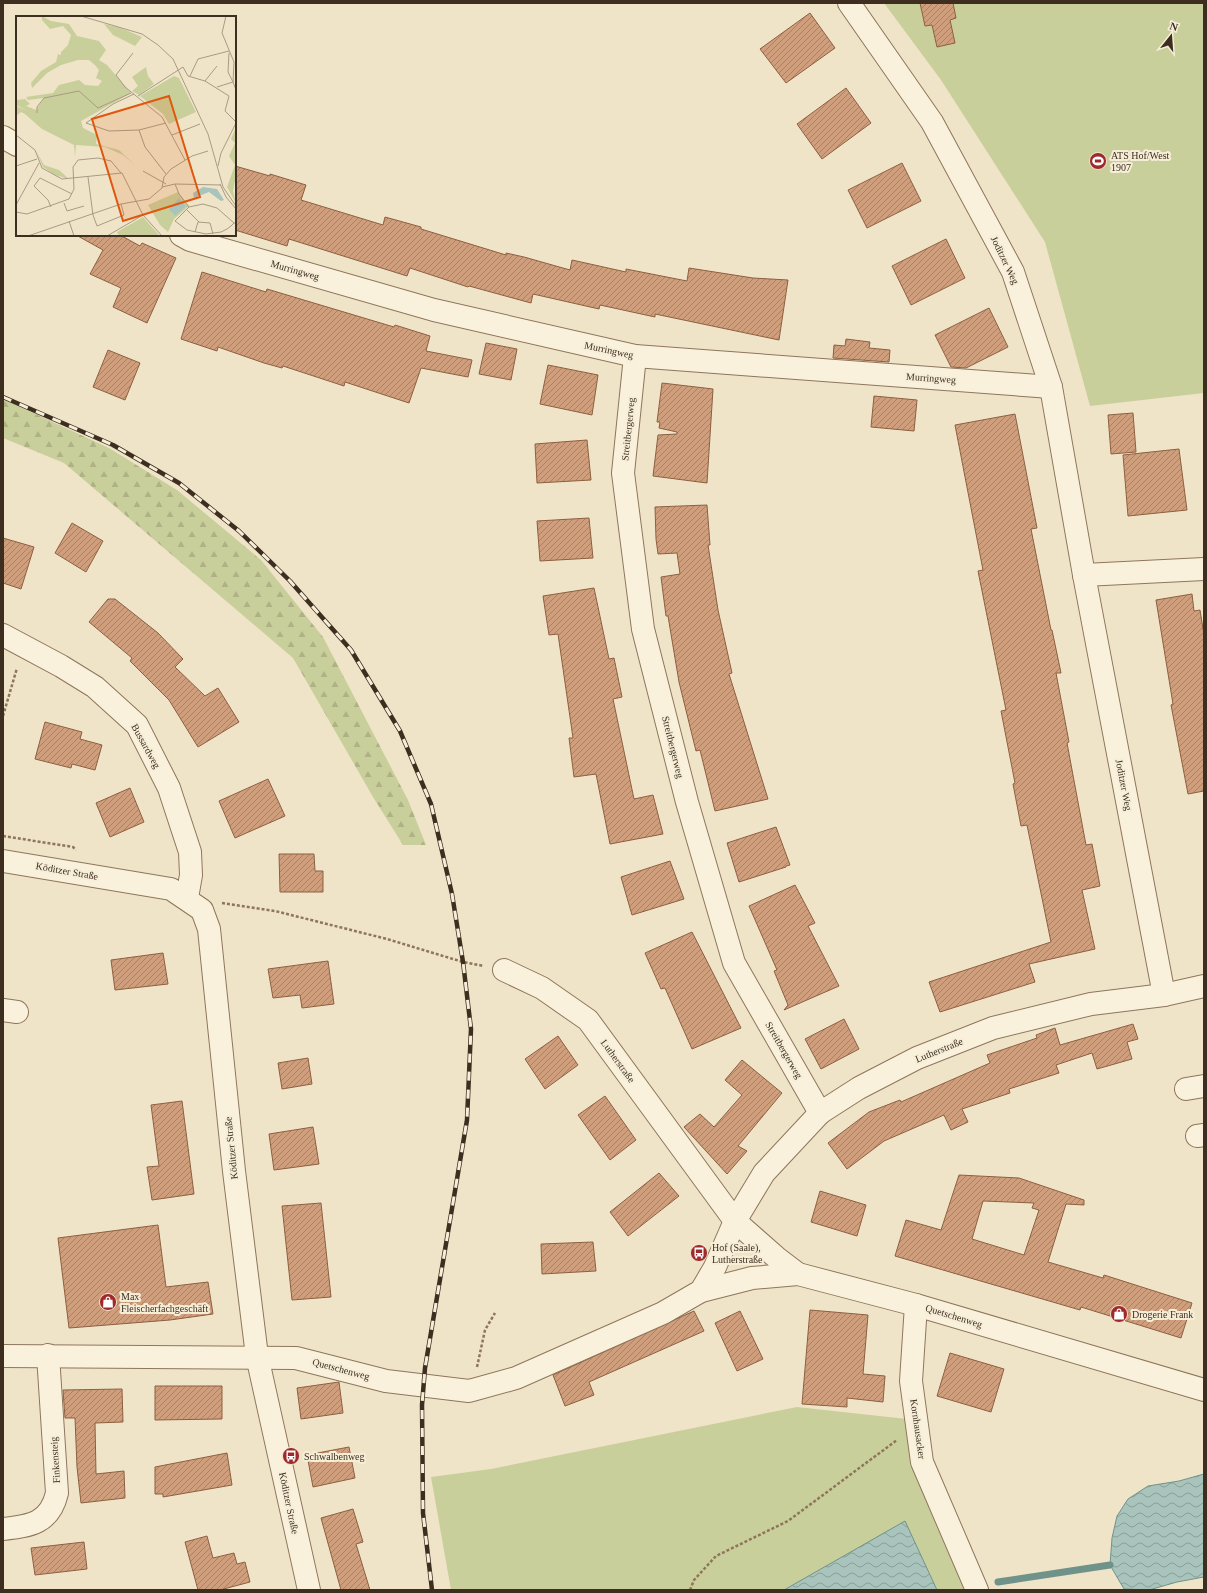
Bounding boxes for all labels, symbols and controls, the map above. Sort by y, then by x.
inset map [16,16,236,236]
north arrow [1151,16,1191,56]
text: N [1168,20,1180,33]
place label: ATS Hof/West 1907 [1111,150,1170,173]
sports icon: ATS Hof/West 1907 [1088,151,1108,171]
street label: Joditzer Weg [989,234,1021,286]
street label: Murringweg [269,258,321,282]
street label: Murringweg [583,339,635,361]
street label: Murringweg [906,371,956,385]
street label: Streitbergerweg [619,397,637,461]
street label: Streitbergerweg [660,715,686,779]
street label: Bussardweg [129,722,163,770]
street label: Joditzer Weg [1114,758,1134,812]
street label: Köditzer Straße [35,860,100,882]
street label: Streitbergerweg [763,1020,805,1080]
street label: Lutherstraße [914,1035,965,1065]
street label: Lutherstraße [599,1037,638,1085]
street label: Köditzer Straße [222,1116,240,1180]
place label: Hof (Saale), Lutherstraße [712,1242,763,1265]
bus stop icon: Hof (Saale), Lutherstraße [689,1243,709,1263]
place label: Max Fleischerfachgeschäft [121,1291,208,1314]
shop icon: Max Fleischerfachgeschäft [98,1292,118,1312]
street label: Quetschenweg [924,1302,984,1330]
shop icon: Drogerie Frank [1109,1304,1129,1324]
place label: Drogerie Frank [1132,1309,1193,1320]
street label: Quetschenweg [311,1356,371,1382]
street label: Kornhausacker [908,1398,928,1460]
street label: Finkensteig [48,1436,62,1484]
bus stop icon: Schwalbenweg [281,1446,301,1466]
place label: Schwalbenweg [304,1451,365,1462]
street label: Köditzer Straße [277,1471,301,1536]

